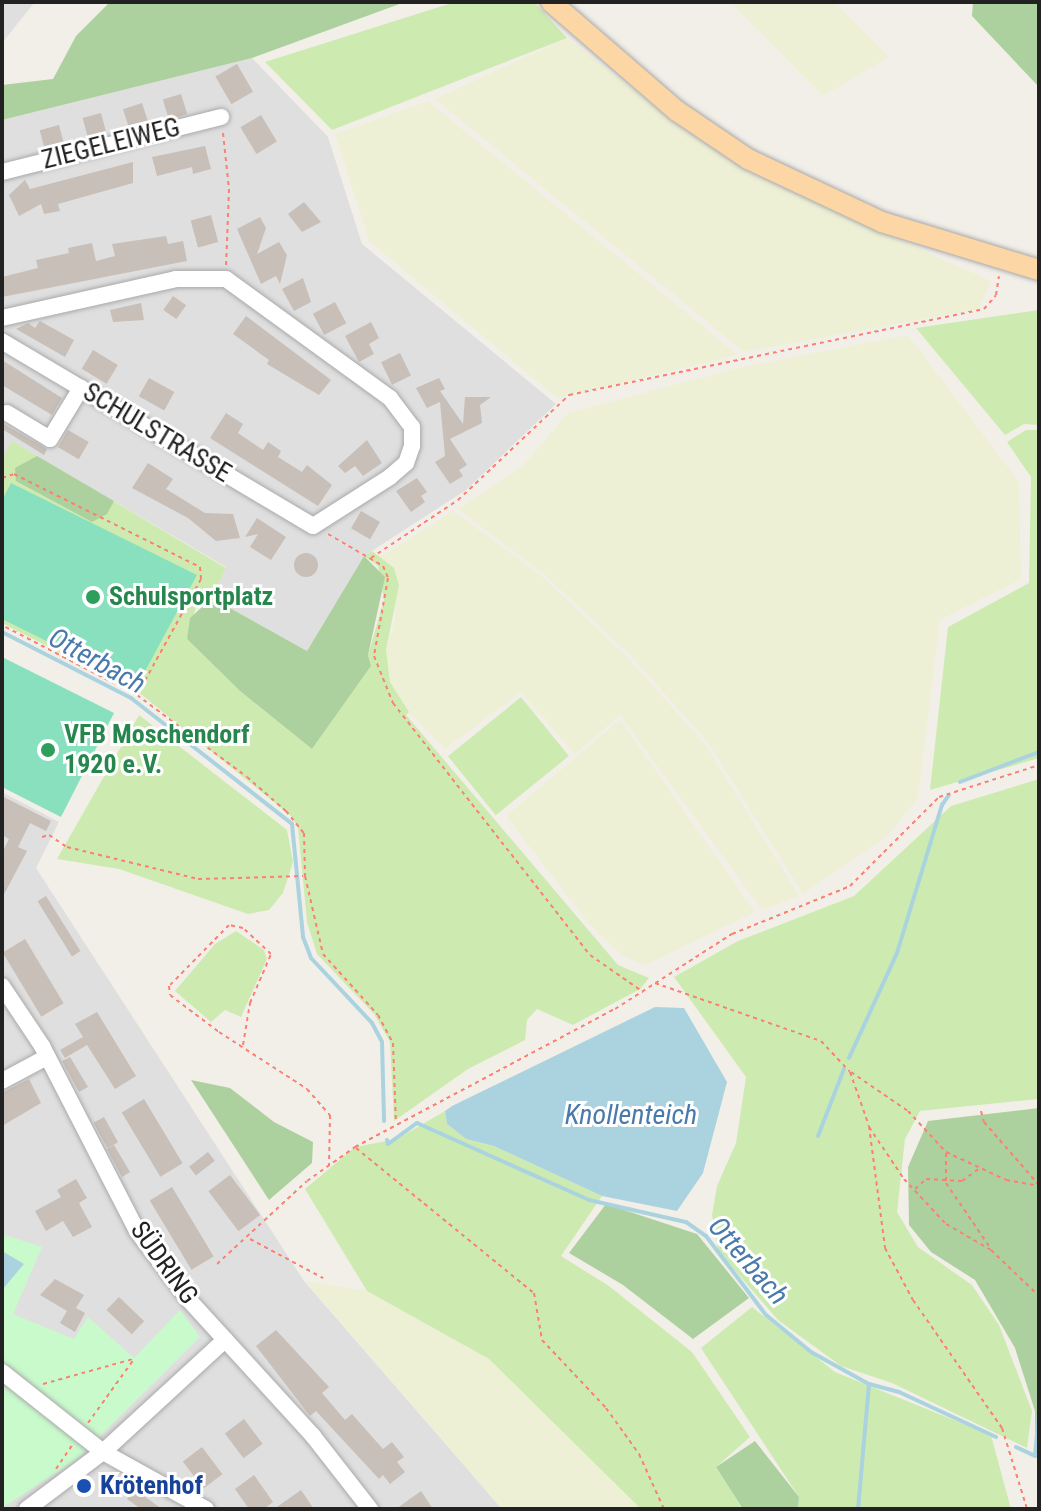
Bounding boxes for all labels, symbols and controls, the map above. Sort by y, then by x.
street label: ZIEGELEIWEG [39,112,183,176]
street label: SCHULSTRASSE [77,377,237,489]
place label: Schulsportplatz [109,581,273,613]
marker: Schulsportplatz [84,588,102,606]
water label: Otterbach [43,621,151,701]
place label: VFB Moschendorf 1920 e.V. [64,719,250,780]
marker: VFB Moschendorf 1920 e.V. [39,741,57,759]
water label: Knollenteich [565,1098,697,1132]
water label: Otterbach [701,1210,795,1312]
street label: SÜDRING [124,1216,204,1310]
place label: Krötenhof [100,1470,203,1502]
marker: Krötenhof [75,1477,93,1495]

